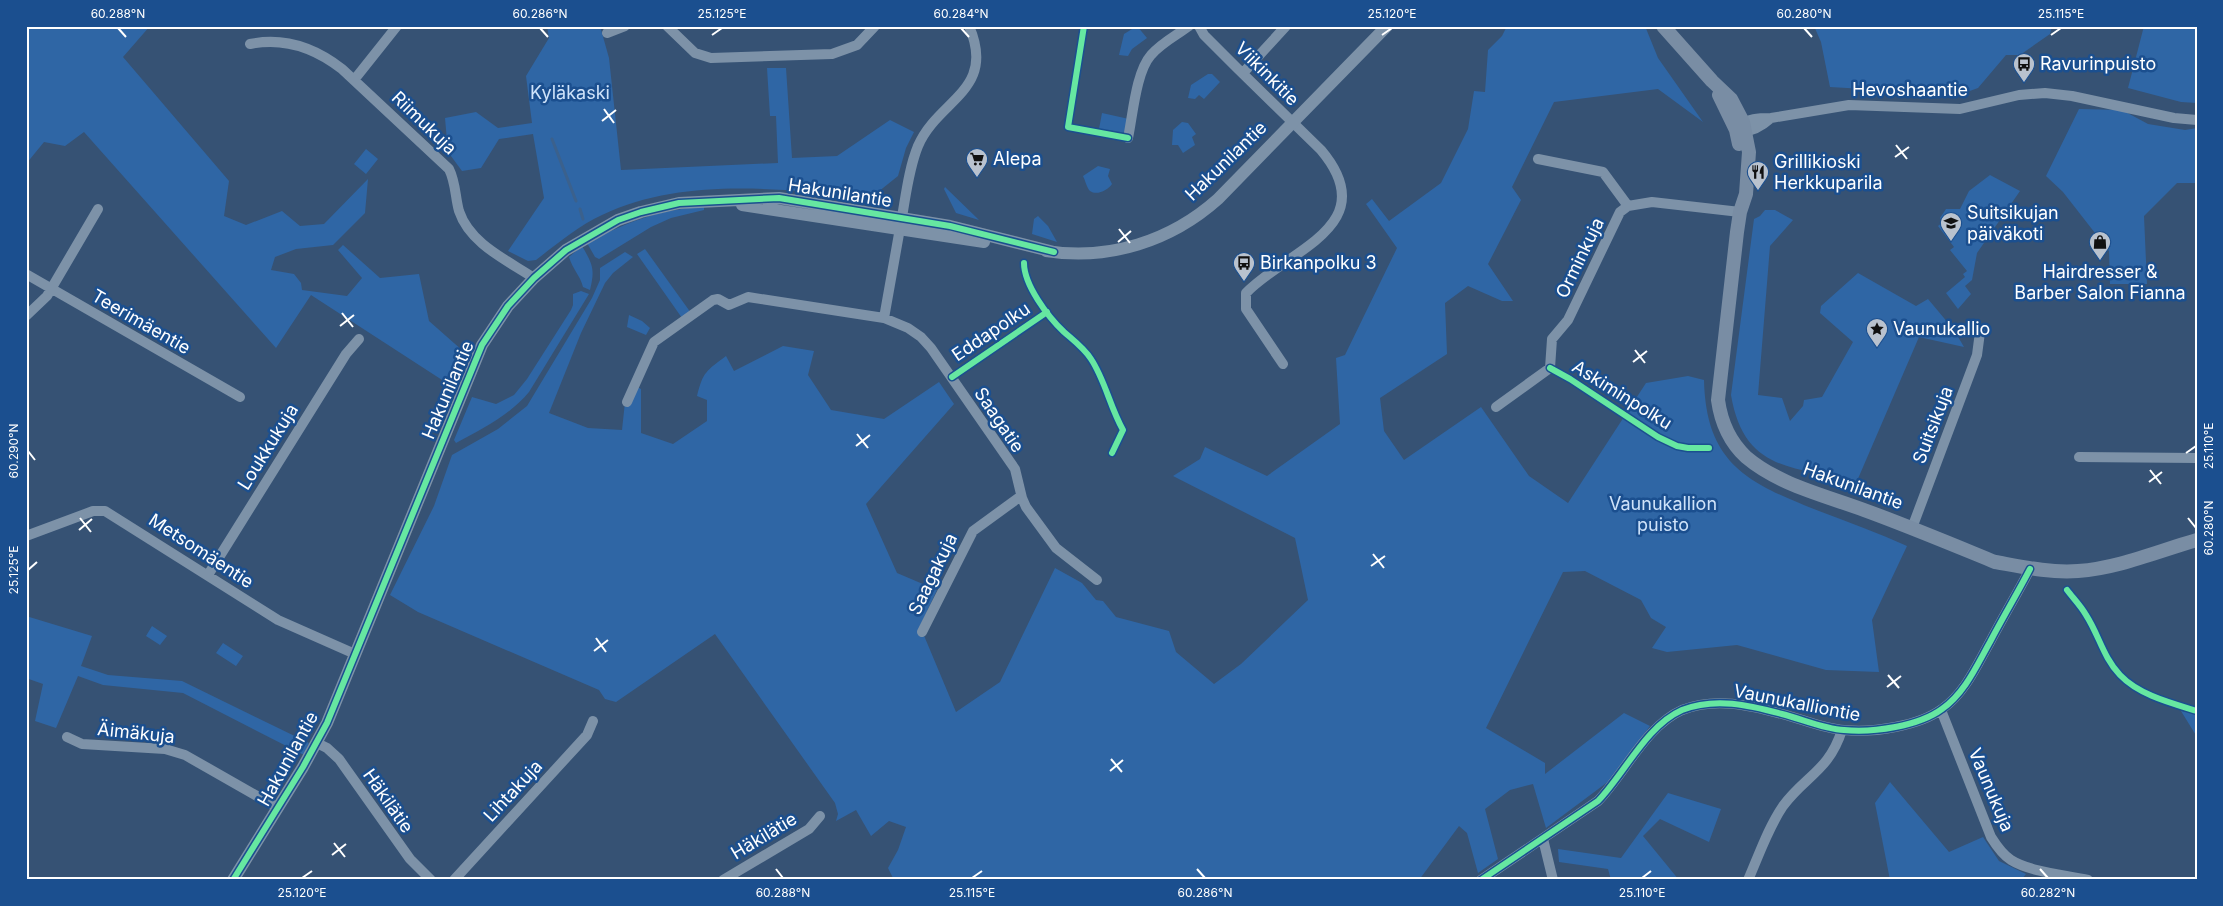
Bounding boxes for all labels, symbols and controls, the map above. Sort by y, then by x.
text: 60.288°N [91,6,145,21]
text: 60.286°N [513,6,567,21]
text: 25.125°E [698,6,746,21]
text: 60.284°N [934,6,988,21]
text: 25.120°E [1367,6,1417,21]
text: 60.280°N [1777,6,1831,21]
text: 25.115°E [2038,6,2084,21]
street label: Viikinkitie [1231,38,1303,110]
bus stop icon: Ravurinpuisto [2012,52,2036,83]
place label: Ravurinpuisto [2040,53,2156,74]
street label: Hevoshaantie [1852,79,1968,100]
park label: Kyläkaski [530,82,610,103]
street label: Riimukuja [388,87,461,159]
street label: Hakunilantie [1181,117,1271,205]
supermarket icon: Alepa [965,147,989,178]
place label: Alepa [993,148,1042,169]
place label: Grillikioski Herkkuparila [1774,151,1883,193]
restaurant icon: Grillikioski Herkkuparila [1746,160,1770,191]
street label: Hakunilantie [787,174,894,211]
place label: Suitsikujan päiväkoti [1967,202,2059,244]
school or university icon: Suitsikujan päiväkoti [1939,211,1963,242]
street label: Orminkuja [1551,214,1608,301]
shop icon: Hairdresser & Barber Salon Fianna [2088,230,2112,261]
bus stop icon: Birkanpolku 3 [1232,251,1256,282]
place label: Birkanpolku 3 [1260,252,1377,273]
place label: Hairdresser & Barber Salon Fianna [2014,261,2186,303]
street label: Teerimäentie [88,285,194,358]
street label: Eddapolku [948,298,1034,365]
place icon: Vaunukallio [1865,317,1889,348]
place label: Vaunukallio [1893,318,1990,339]
street label: Hakunilantie [417,337,478,442]
street label: Askiminpolku [1569,356,1676,434]
street label: Saagatie [970,383,1029,456]
street label: Suitsikuja [1908,383,1957,466]
street label: Loukkukuja [233,400,302,493]
text: 60.290°N [6,423,21,479]
text: 25.110°E [2201,423,2216,469]
street label: Hakunilantie [1800,458,1906,513]
park label: Vaunukallion puisto [1609,493,1717,535]
text: 60.280°N [2201,501,2216,555]
street label: Metsomäentie [145,509,258,592]
street label: Saagakuja [904,530,961,618]
text: 25.125°E [6,546,21,594]
street label: Vaunukalliontie [1732,680,1862,725]
street label: Hakunilantie [253,708,322,810]
street label: Äimäkuja [96,717,176,747]
street label: Vaunukuja [1964,745,2018,835]
street label: Lihtakuja [479,756,546,826]
street label: Häkilätie [359,765,418,837]
street label: Häkilätie [727,808,800,863]
text: 25.120°E [277,885,327,900]
text: 60.288°N [756,885,810,900]
text: 25.115°E [949,885,995,900]
text: 60.286°N [1178,885,1232,900]
text: 25.110°E [1619,885,1665,900]
text: 60.282°N [2021,885,2075,900]

